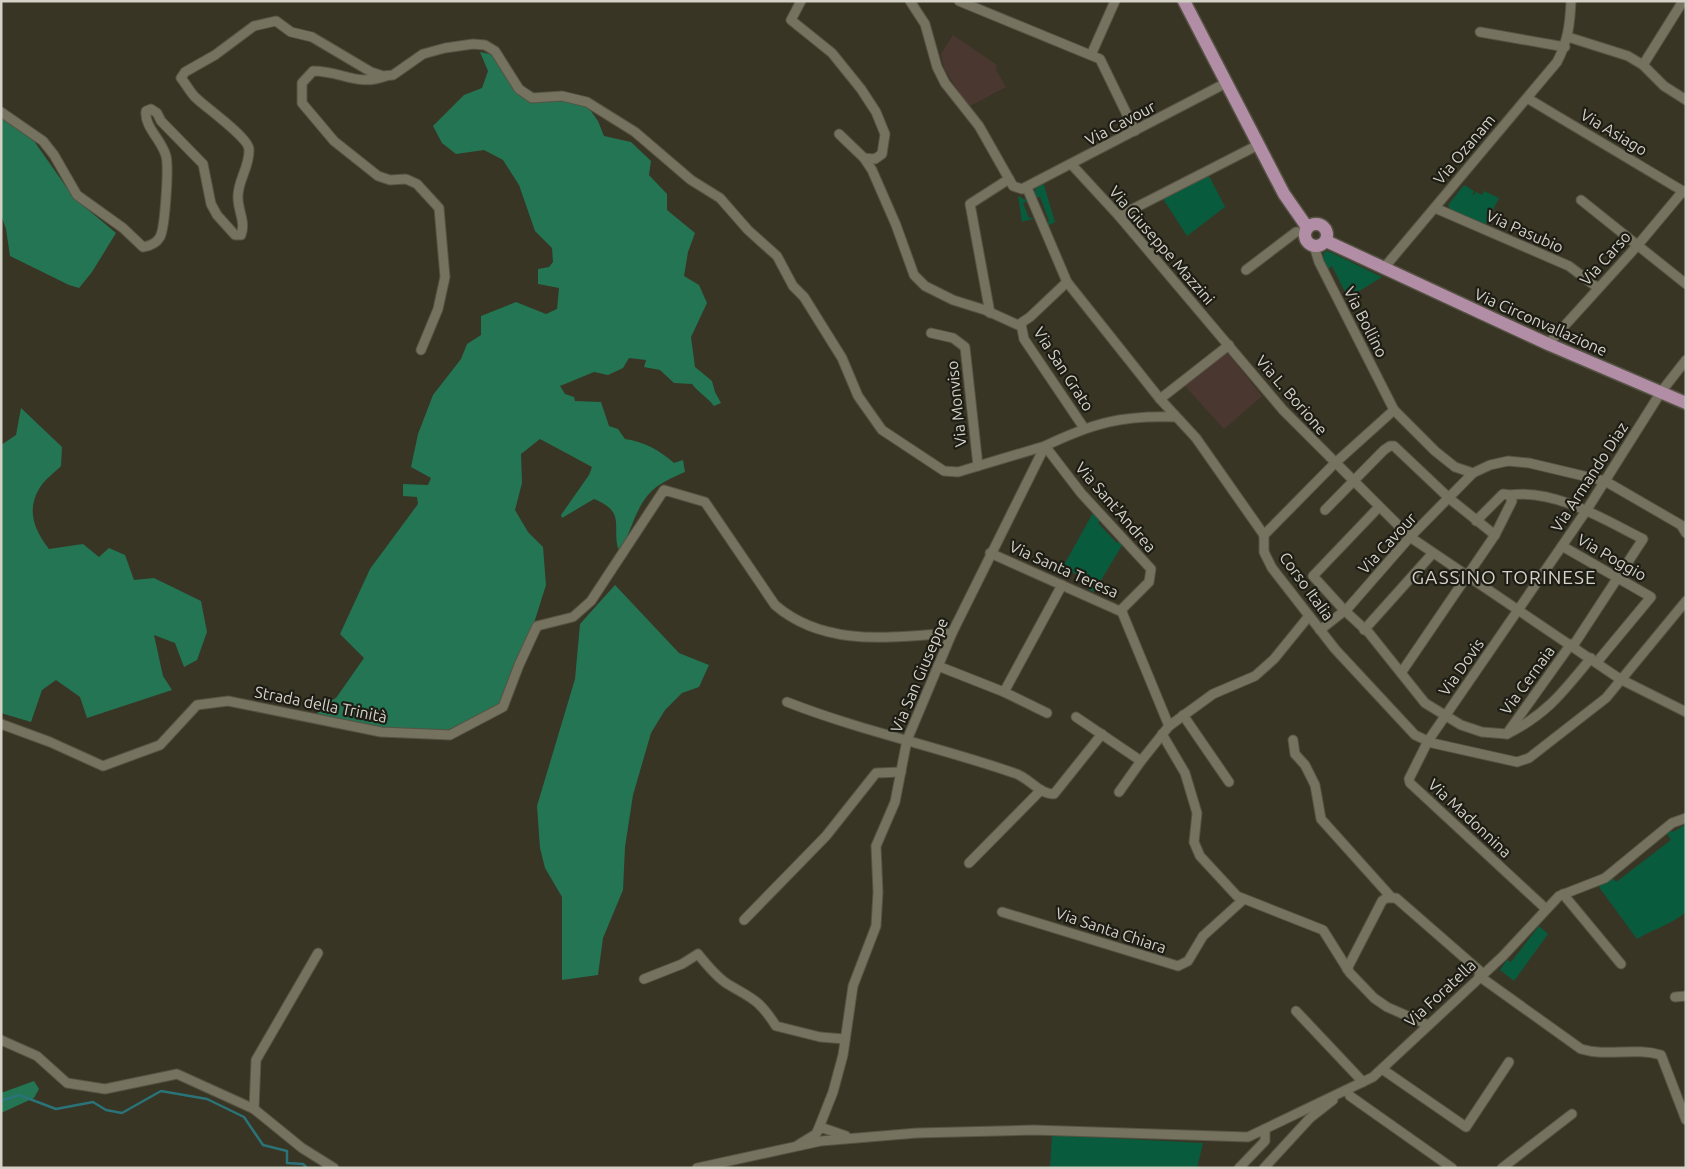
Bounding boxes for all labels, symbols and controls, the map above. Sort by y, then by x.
street label: Via Cavour [1082,97,1158,149]
street label: Via Asiago [1577,105,1651,159]
street label: Via Ozanam [1430,110,1498,188]
street label: Via Giuseppe Mazzini [1106,182,1218,308]
street label: Via Pasubio [1484,206,1566,256]
street label: Via Carso [1576,227,1634,289]
street label: Via Bollino [1341,284,1391,360]
street label: Via Circonvallazione [1472,285,1610,359]
street label: Via San Grato [1030,324,1098,414]
street label: Via L. Borione [1253,352,1331,438]
street label: Via Monviso [943,360,969,448]
street label: Via Armando Diaz [1547,419,1631,535]
street label: Via Sant'Andrea [1072,458,1160,556]
street label: Via Cavour [1354,509,1420,577]
street label: Via Poggio [1574,530,1650,584]
street label: Via Santa Teresa [1007,537,1121,601]
street label: Corso Italia [1276,548,1338,624]
district label: GASSINO TORINESE [1411,566,1597,588]
street label: Via San Giuseppe [887,615,951,735]
street label: Via Dovis [1435,635,1487,699]
street label: Via Cernaia [1496,642,1558,718]
street label: Strada della Trinità [253,682,389,726]
street label: Via Madonnina [1425,775,1515,861]
street label: Via Santa Chiara [1053,904,1169,956]
street label: Via Foratella [1401,956,1479,1030]

